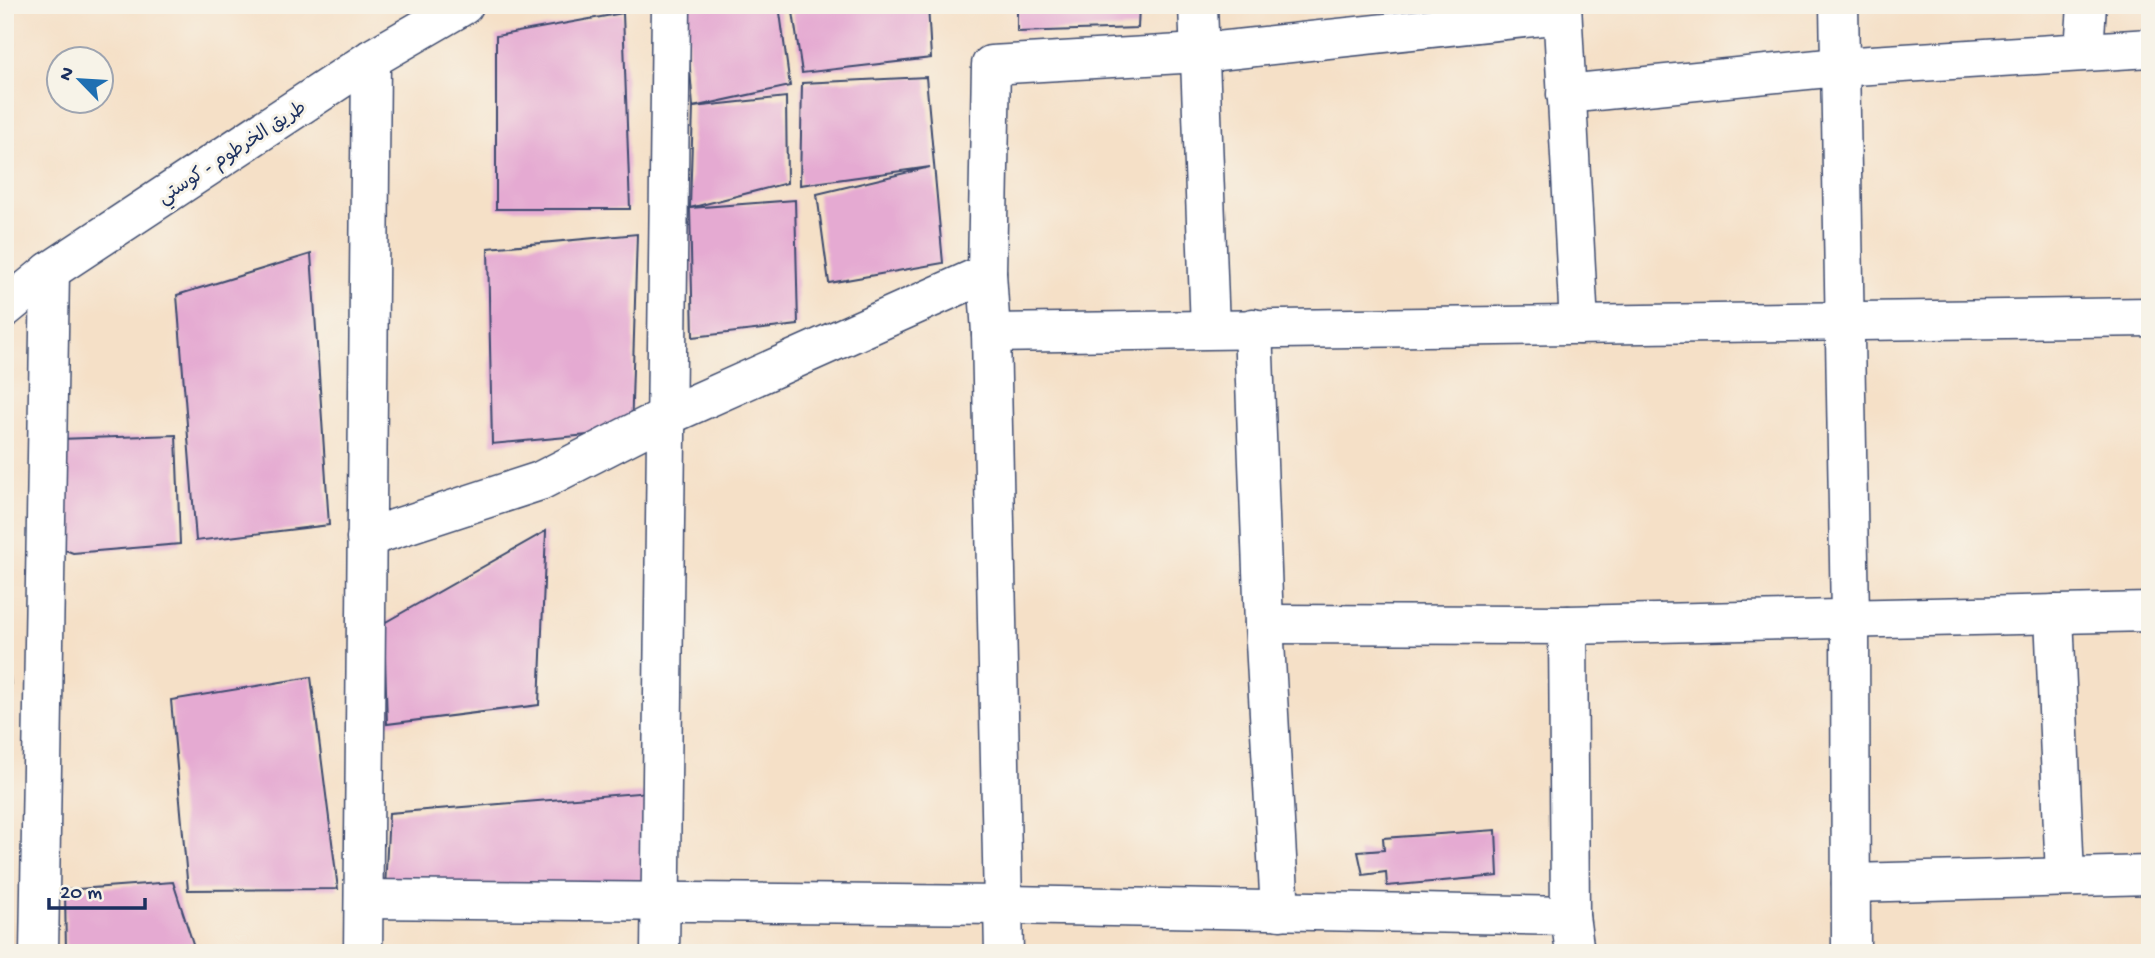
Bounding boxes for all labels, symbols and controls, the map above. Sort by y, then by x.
north arrow [46,46,116,116]
text: N [55,64,81,85]
street label: طريق الخرطوم - كوستي [154,97,313,212]
scale bar [49,867,145,911]
text: 20 m [60,882,102,907]

